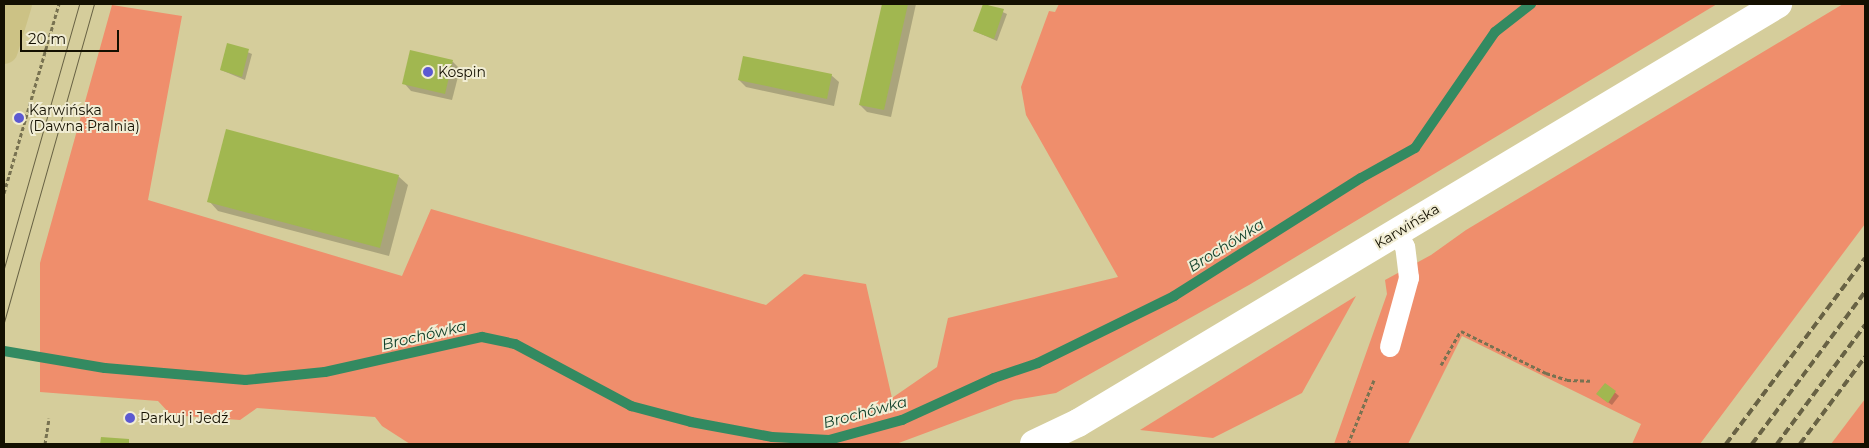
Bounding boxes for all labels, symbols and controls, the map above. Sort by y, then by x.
scale bar [22,20,121,52]
text: 20 m [28,29,66,48]
place label: Kospin [438,64,486,80]
marker: Kospin [422,66,434,78]
place label: Karwińska (Dawna Pralnia) [29,102,140,134]
marker: Karwińska (Dawna Pralnia) [13,112,25,124]
street label: Karwińska [1372,200,1442,252]
water label: Brochówka [1185,215,1267,275]
water label: Brochówka [380,317,468,353]
water label: Brochówka [821,392,909,432]
place label: Parkuj i Jedź [140,410,228,426]
marker: Parkuj i Jedź [124,412,136,424]

